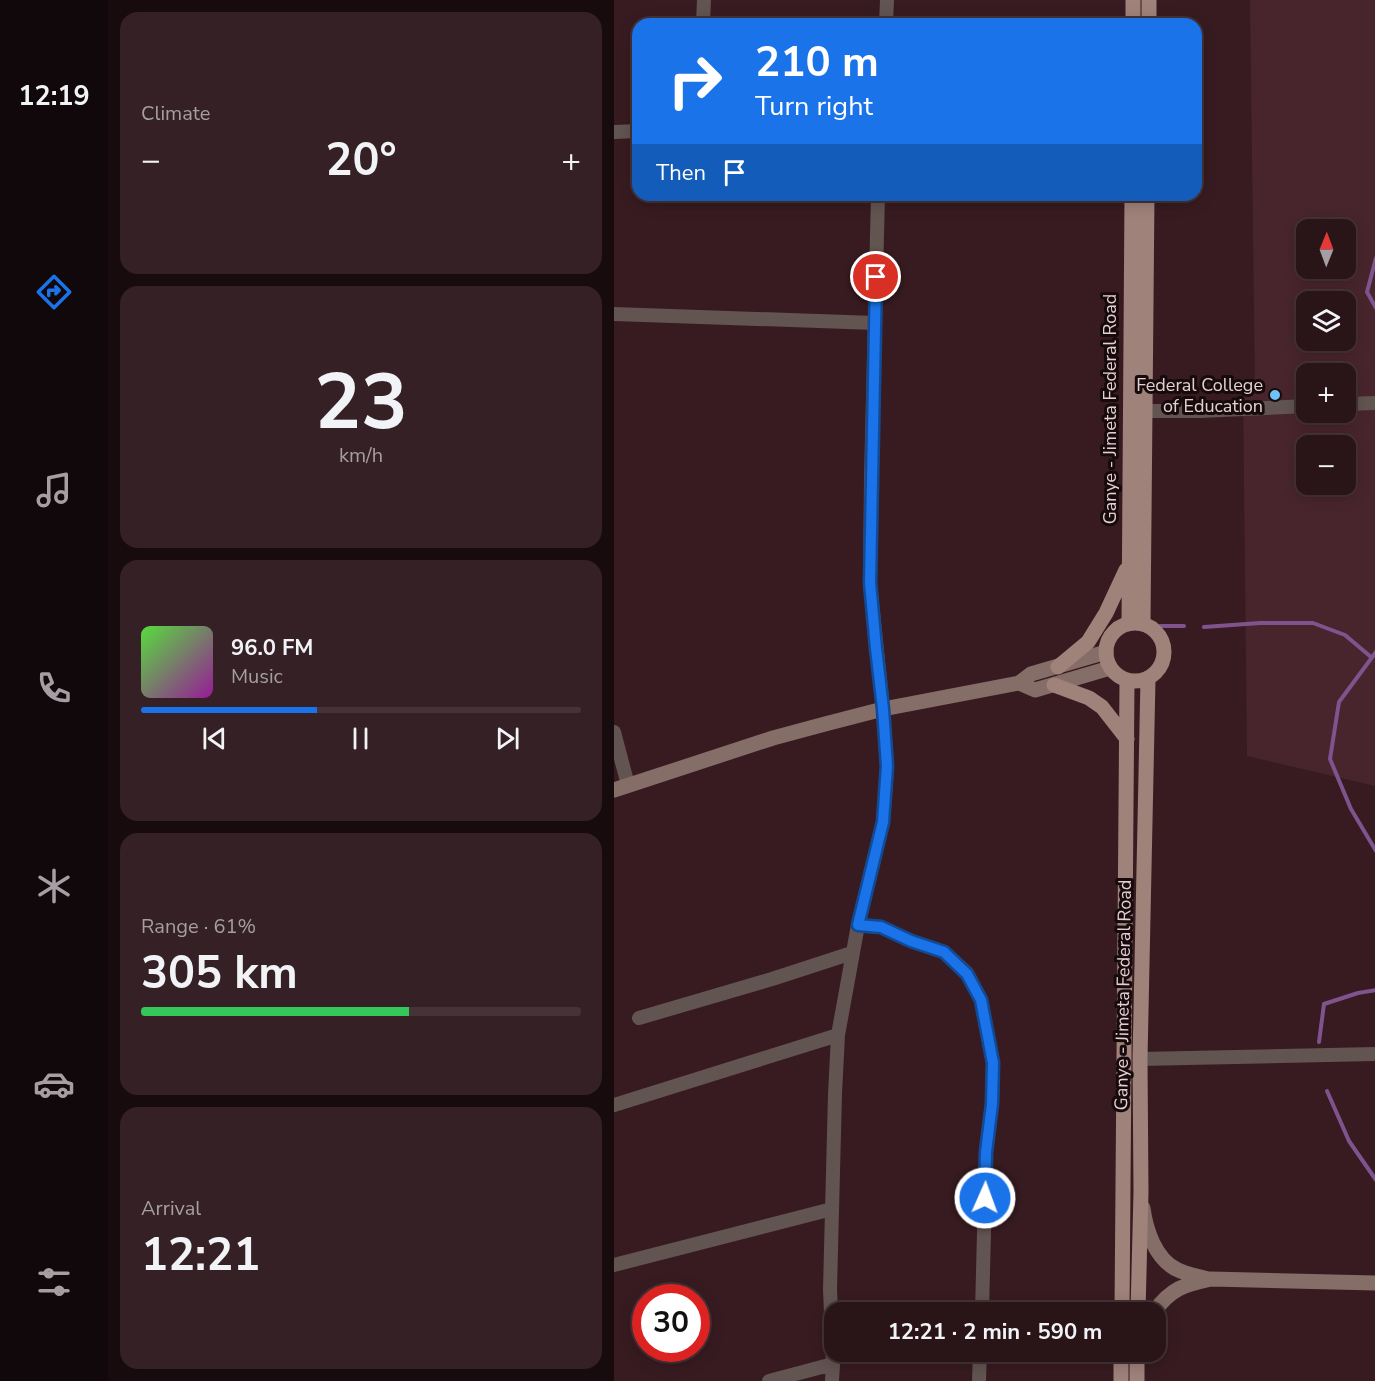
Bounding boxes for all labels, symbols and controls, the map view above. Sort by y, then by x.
text: 210 m [755,34,879,91]
icon: right [656,42,734,120]
text: 12:19 [18,78,90,115]
text: Turn right [755,88,873,125]
text: Climate [141,100,210,127]
text: 20° [325,130,397,191]
text: − [141,138,161,183]
text: + [561,138,581,183]
icon: arrive [718,156,751,189]
text: Then [656,158,706,188]
north arrow [1296,219,1356,279]
map controls [1296,219,1356,495]
pin [850,251,901,302]
icon: arrive [859,260,892,293]
icon: directions [33,271,75,313]
button: layers [1296,291,1356,351]
street label: Ganye - Jimeta Federal Road [1098,294,1122,524]
text: 23 [314,349,408,456]
button: + [1296,363,1356,423]
place label: Federal College of Education [1136,373,1263,418]
marker: Federal College of Education [1268,388,1282,402]
button: − [1296,435,1356,495]
text: km/h [339,442,383,469]
icon: music [33,469,75,511]
text: 96.0 FM [231,633,313,663]
text: Music [231,663,283,690]
icon: phone [33,667,75,709]
icon: previous [198,722,231,755]
icon: pause [344,722,377,755]
icon: next [491,722,524,755]
icon: climate [33,865,75,907]
street label: Ganye - Jimeta Federal Road [1109,879,1137,1111]
text: Range · 61% [141,913,256,940]
text: 305 km [141,943,298,1004]
icon: car [33,1063,75,1105]
position arrow [953,1166,1017,1230]
text: Arrival [141,1195,201,1222]
text: 12:21 [141,1225,260,1286]
icon: filters [33,1261,75,1303]
speed limit sign: 30 [632,1284,710,1362]
text: 12:21 · 2 min · 590 m [888,1317,1102,1347]

